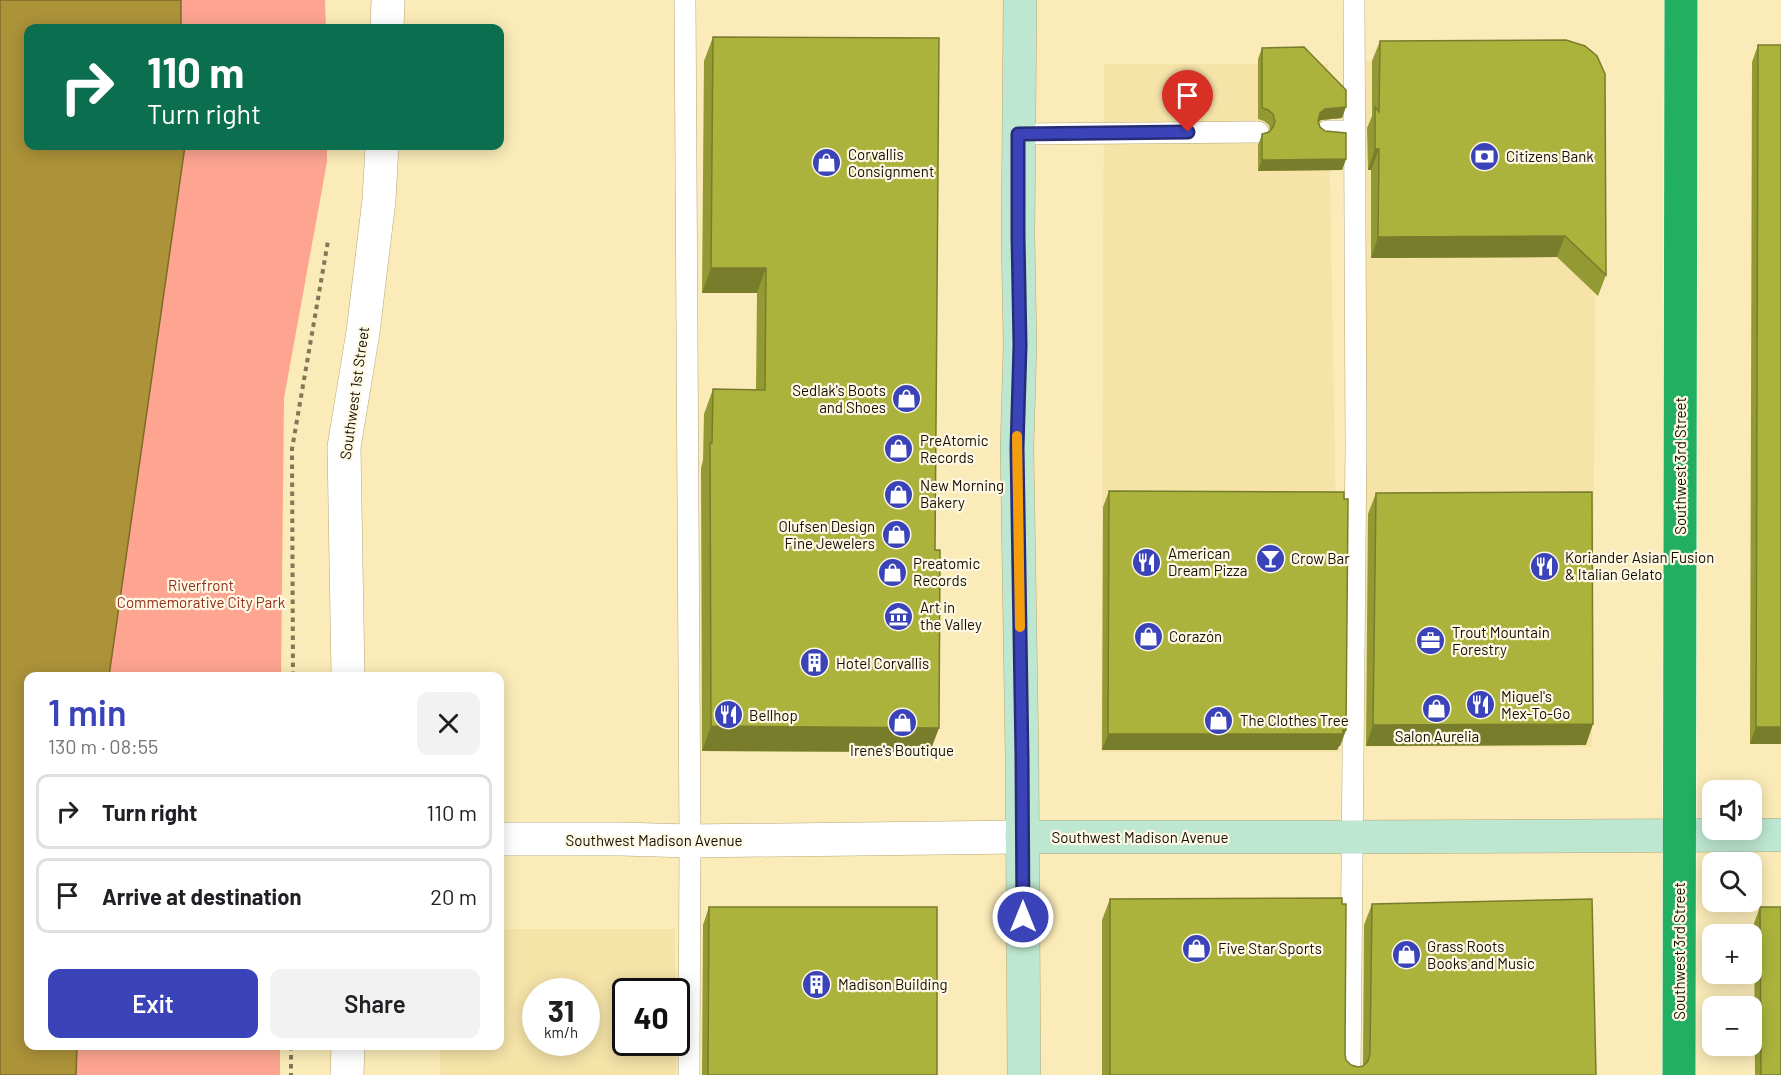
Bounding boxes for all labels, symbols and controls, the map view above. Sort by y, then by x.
text: 110 m [147,46,244,96]
icon: right [48,48,126,126]
pin [1162,70,1213,132]
icon: arrive [1171,79,1204,112]
text: Turn right [147,97,261,129]
bank icon: Citizens Bank [1469,140,1501,172]
place label: Corvallis Consignment [848,145,934,180]
shop icon: Corvallis Consignment [811,147,843,179]
place label: Citizens Bank [1506,147,1594,165]
street label: Southwest 1st Street [336,325,372,461]
place label: Sedlak's Boots and Shoes [792,381,886,416]
shop icon: Sedlak's Boots and Shoes [891,383,923,415]
street label: Southwest 3rd Street [1671,397,1689,535]
place label: PreAtomic Records [920,431,989,466]
shop icon: PreAtomic Records [883,433,915,465]
place label: New Morning Bakery [920,476,1004,511]
shop icon: New Morning Bakery [883,478,915,510]
place label: Olufsen Design Fine Jewelers [779,517,875,552]
shop icon: Olufsen Design Fine Jewelers [880,519,912,551]
bar icon: Crow Bar [1254,542,1286,574]
place label: American Dream Pizza [1168,544,1247,579]
restaurant icon: American Dream Pizza [1131,546,1163,578]
place label: Koriander Asian Fusion & Italian Gelato [1565,548,1714,583]
place label: Crow Bar [1291,549,1350,567]
restaurant icon: Koriander Asian Fusion & Italian Gelato [1528,550,1560,582]
place label: Preatomic Records [913,554,980,589]
shop icon: Preatomic Records [876,556,908,588]
park label: Riverfront Commemorative City Park [117,576,286,611]
place label: Art in the Valley [920,598,982,633]
museum icon: Art in the Valley [883,600,915,632]
shop icon: Corazón [1132,620,1164,652]
place label: Trout Mountain Forestry [1452,623,1550,658]
office icon: Trout Mountain Forestry [1415,625,1447,657]
place label: Corazón [1169,627,1222,645]
building icon: Hotel Corvallis [799,647,831,679]
place label: Hotel Corvallis [836,654,929,672]
place label: Miguel's Mex-To-Go [1501,687,1570,722]
restaurant icon: Miguel's Mex-To-Go [1464,689,1496,721]
text: 1 min [48,690,127,733]
button: close [417,692,480,755]
shop icon: Salon Aurelia [1421,693,1453,725]
restaurant icon: Bellhop [712,699,744,731]
shop icon: The Clothes Tree [1203,704,1235,736]
place label: Bellhop [749,706,798,724]
shop icon: Irene's Boutique [886,707,918,739]
place label: The Clothes Tree [1240,711,1349,729]
place label: Salon Aurelia [1395,727,1479,745]
text: 130 m · 08:55 [48,734,158,758]
place label: Irene's Boutique [850,741,954,759]
map controls [1702,780,1762,1056]
button: sound [1702,780,1762,840]
icon: right [51,795,84,828]
text: Turn right [102,799,197,825]
text: 110 m [427,799,477,825]
street label: Southwest Madison Avenue [1051,828,1229,846]
street label: Southwest Madison Avenue [565,831,743,849]
button: search [1702,852,1762,912]
icon: arrive [51,879,84,912]
street label: Southwest 3rd Street [1670,882,1688,1020]
text: Arrive at destination [102,883,301,909]
text: 20 m [430,883,477,909]
position arrow [991,885,1055,949]
button: + [1702,924,1762,984]
shop icon: Five Star Sports [1181,932,1213,964]
place label: Grass Roots Books and Music [1427,937,1535,972]
place label: Five Star Sports [1218,939,1322,957]
shop icon: Grass Roots Books and Music [1390,939,1422,971]
building icon: Madison Building [801,968,833,1000]
button: Exit [48,969,258,1038]
button: Share [270,969,480,1038]
place label: Madison Building [838,975,948,993]
speed limit sign: 40 [612,978,690,1056]
text: 31 [548,992,574,1028]
button: − [1702,996,1762,1056]
text: km/h [544,1023,578,1041]

